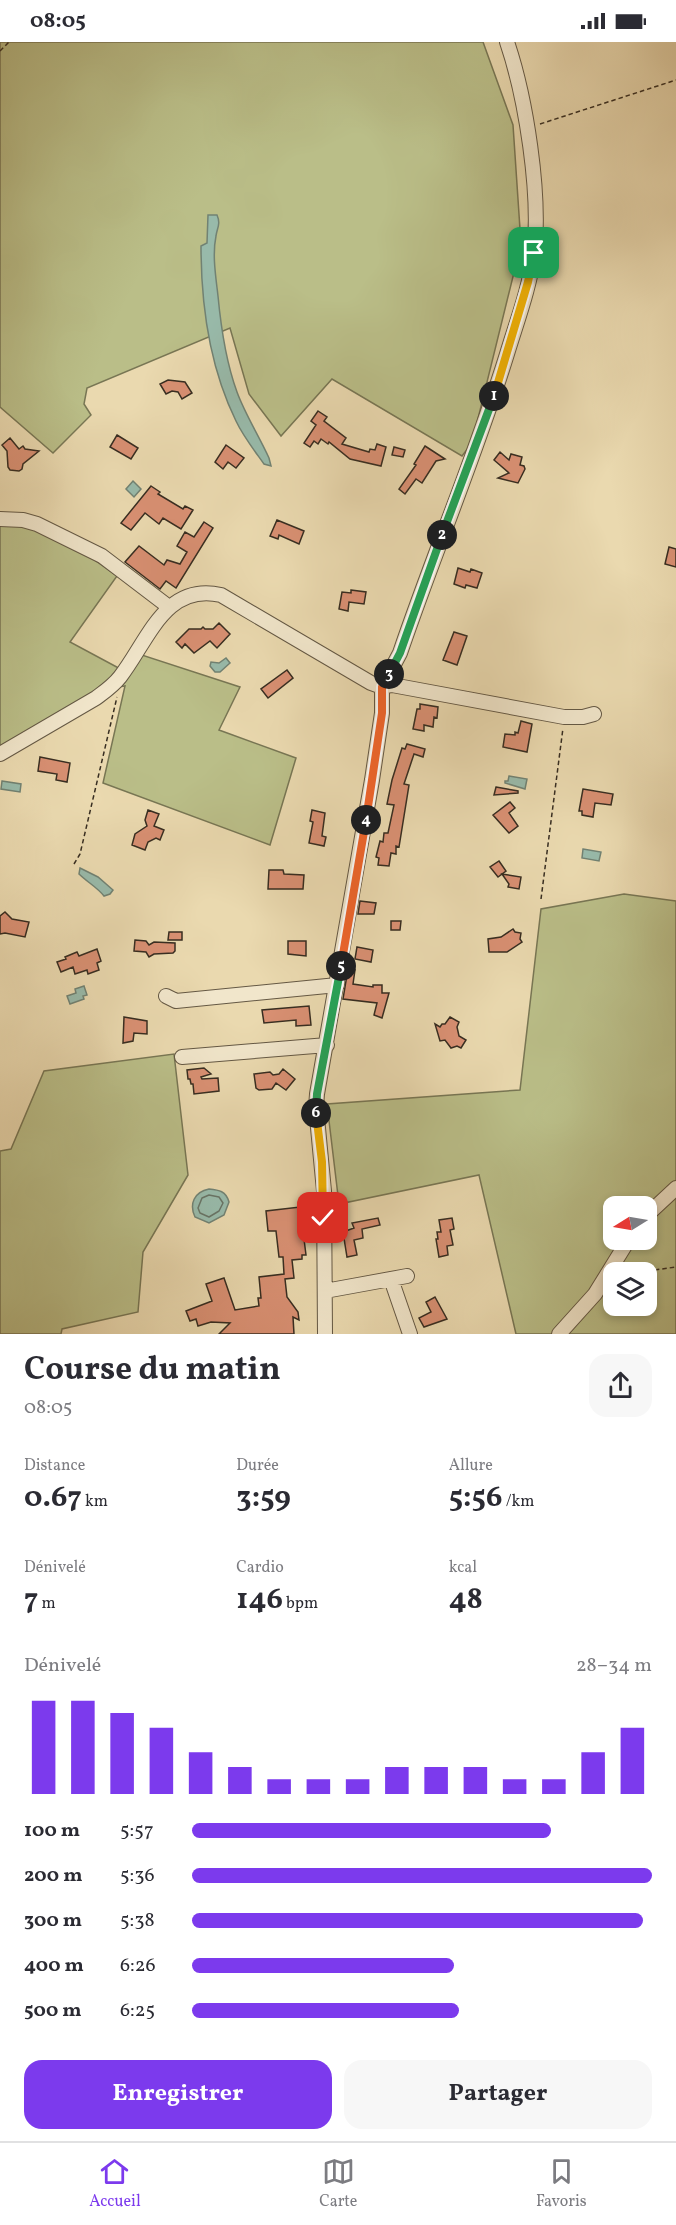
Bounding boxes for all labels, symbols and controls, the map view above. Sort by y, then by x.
text: 08:05 [30,6,86,37]
pin [508,227,559,278]
icon: arrive [517,236,550,269]
pin: 1 [479,381,509,411]
text: 1 [491,385,497,407]
pin: 2 [427,520,457,550]
text: 2 [438,524,446,546]
pin: 3 [374,659,404,689]
text: 3 [385,663,393,685]
pin: 4 [351,805,381,835]
text: 4 [361,809,371,831]
pin: 5 [326,951,356,981]
text: 5 [337,955,345,977]
pin: 6 [301,1098,331,1128]
text: 6 [312,1102,320,1124]
pin [297,1192,348,1243]
north arrow [603,1196,657,1250]
map controls [603,1196,657,1316]
icon: check [306,1201,339,1234]
button: layers [603,1262,657,1316]
text: Course du matin [24,1348,281,1394]
button: share [589,1354,652,1417]
text: 08:05 [24,1394,72,1422]
text: Distance [24,1455,85,1477]
text: Durée [236,1455,279,1477]
text: Allure [449,1455,493,1477]
text: 0.67 [24,1477,82,1519]
text: 3:59 [236,1477,291,1519]
text: 5:56 [449,1477,503,1519]
text: km [82,1491,108,1513]
text: /km [503,1491,534,1513]
text: Dénivelé [24,1557,86,1579]
text: Cardio [236,1557,284,1579]
text: kcal [449,1557,477,1579]
text: 7 [24,1579,38,1621]
text: 146 [236,1579,283,1621]
text: 48 [449,1579,483,1621]
text: m [38,1593,56,1615]
text: bpm [283,1593,318,1615]
text: Dénivelé [24,1652,101,1680]
text: 28–34 m [576,1652,652,1680]
text: 100 m [24,1817,80,1845]
text: 5:57 [120,1817,154,1845]
text: 200 m [24,1862,82,1890]
text: 5:36 [120,1862,155,1890]
text: 300 m [24,1907,82,1935]
text: 5:38 [120,1907,155,1935]
text: 400 m [24,1952,84,1980]
text: 6:26 [120,1952,156,1980]
text: 500 m [24,1997,82,2025]
text: 6:25 [120,1997,155,2025]
button: Enregistrer [24,2060,332,2129]
button: Partager [344,2060,652,2129]
tab: Accueil [89,2155,141,2213]
tab: Carte [319,2155,357,2213]
tab: Favoris [536,2155,587,2213]

